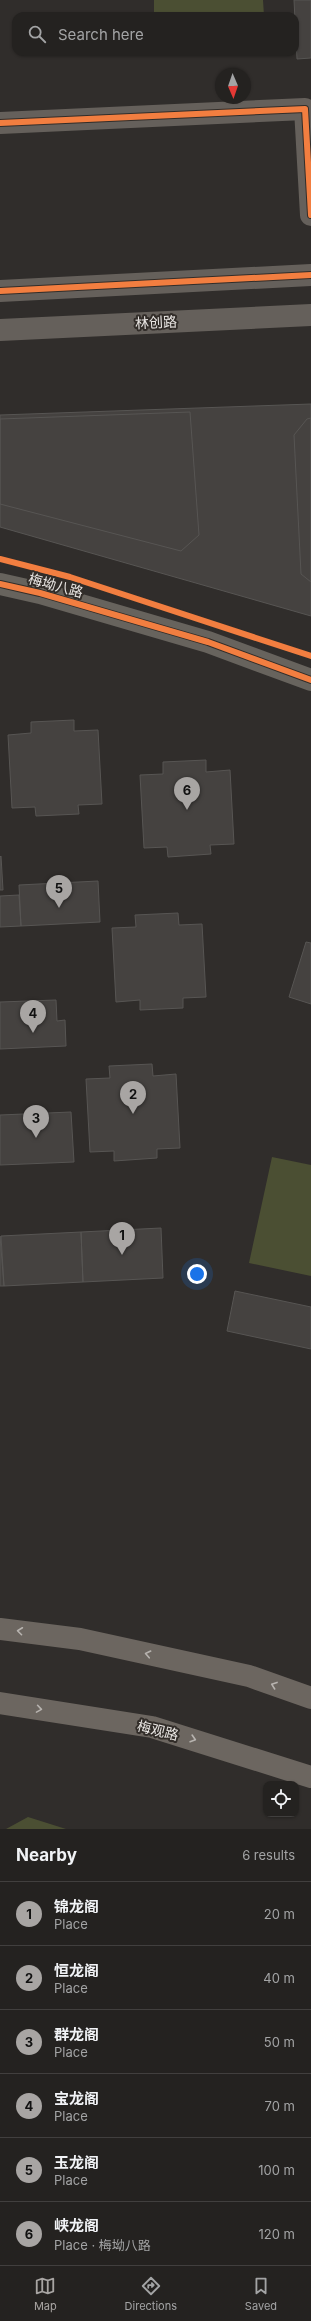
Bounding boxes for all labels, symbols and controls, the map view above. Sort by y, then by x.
search box [12,12,299,56]
icon: search [26,23,48,45]
text: Search here [58,25,144,44]
north arrow [215,68,251,104]
street label: 林创路 [135,312,177,332]
street label: 梅坳八路 [27,570,85,600]
pin: 6 [174,777,200,810]
pin: 5 [46,875,72,908]
pin: 4 [20,1000,46,1033]
pin: 2 [120,1081,146,1114]
pin: 3 [23,1105,49,1138]
pin: 1 [109,1222,135,1255]
your location [187,1264,207,1284]
one-way arrow [17,1627,23,1636]
one-way arrow [145,1650,151,1658]
one-way arrow [271,1681,278,1690]
one-way arrow [35,1704,42,1713]
street label: 梅观路 [136,1717,180,1743]
one-way arrow [190,1734,197,1743]
map controls [263,1781,299,1817]
button: locate [263,1781,299,1817]
text: Nearby [16,1845,77,1865]
text: 6 results [242,1847,295,1863]
text: 锦龙阁 [54,1897,99,1916]
text: 1 [26,1906,32,1922]
text: 20 m [264,1906,295,1922]
text: Place [54,1916,88,1932]
text: 恒龙阁 [54,1961,99,1980]
text: 2 [25,1970,33,1986]
text: 40 m [263,1970,295,1986]
text: Place [54,1980,88,1996]
text: 群龙阁 [54,2025,99,2044]
text: 3 [25,2034,33,2050]
text: 50 m [264,2034,295,2050]
text: Place [54,2044,88,2060]
text: 宝龙阁 [54,2089,99,2108]
text: 4 [25,2098,33,2114]
text: 70 m [265,2098,295,2114]
text: Place [54,2108,88,2124]
text: 玉龙阁 [54,2153,99,2172]
text: 5 [25,2162,33,2178]
text: 100 m [258,2162,295,2178]
text: Place [54,2172,88,2188]
text: 峡龙阁 [54,2216,99,2235]
text: 6 [25,2226,33,2242]
text: 120 m [259,2226,295,2242]
text: Place · 梅坳八路 [54,2237,151,2253]
tab: Map [34,2275,57,2313]
tab: Directions [125,2275,177,2313]
tab: Saved [245,2275,277,2313]

